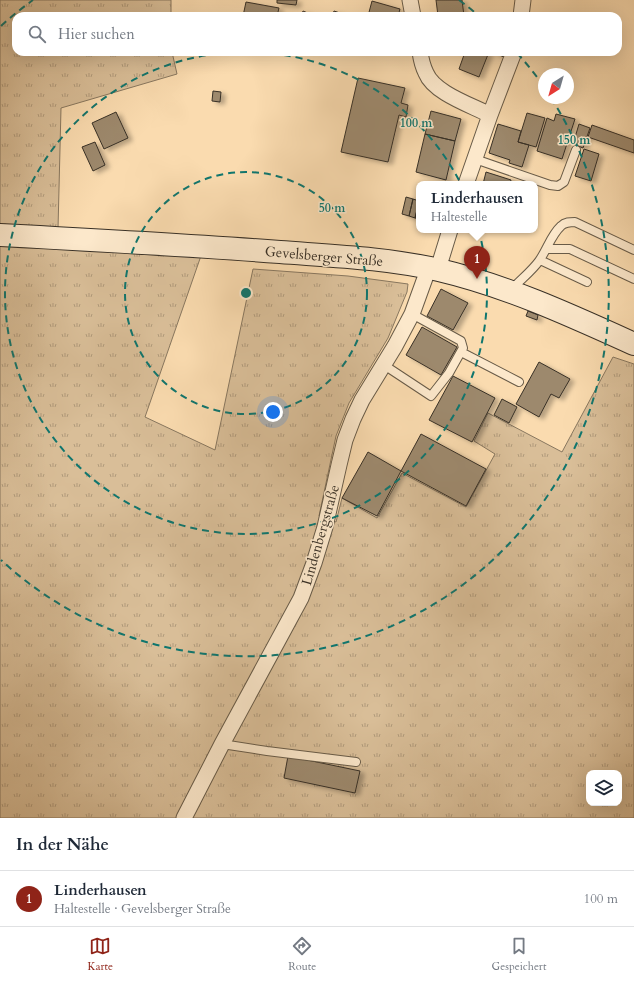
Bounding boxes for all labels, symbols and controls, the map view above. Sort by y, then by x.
search box [12,12,622,56]
icon: search [26,23,48,45]
text: Hier suchen [58,24,135,44]
north arrow [538,68,574,104]
text: 100 m [400,115,433,131]
text: 150 m [558,132,591,148]
popup [416,181,538,233]
text: Linderhausen [431,188,523,208]
text: 50 m [319,200,346,216]
text: Haltestelle [431,208,487,226]
street label: Gevelsberger Straße [264,242,384,271]
pin: 1 [464,246,490,279]
centre of rings [239,286,253,300]
your location [263,402,283,422]
street label: Lindenbergstraße [297,483,344,588]
map controls [586,770,622,806]
button: layers [586,770,622,806]
text: In der Nähe [16,833,109,856]
text: Linderhausen [54,880,147,900]
text: 1 [26,890,32,908]
text: 100 m [584,890,618,908]
text: Haltestelle · Gevelsberger Straße [54,900,231,918]
tab: Karte [88,935,113,974]
tab: Route [288,935,316,974]
tab: Gespeichert [492,935,546,974]

